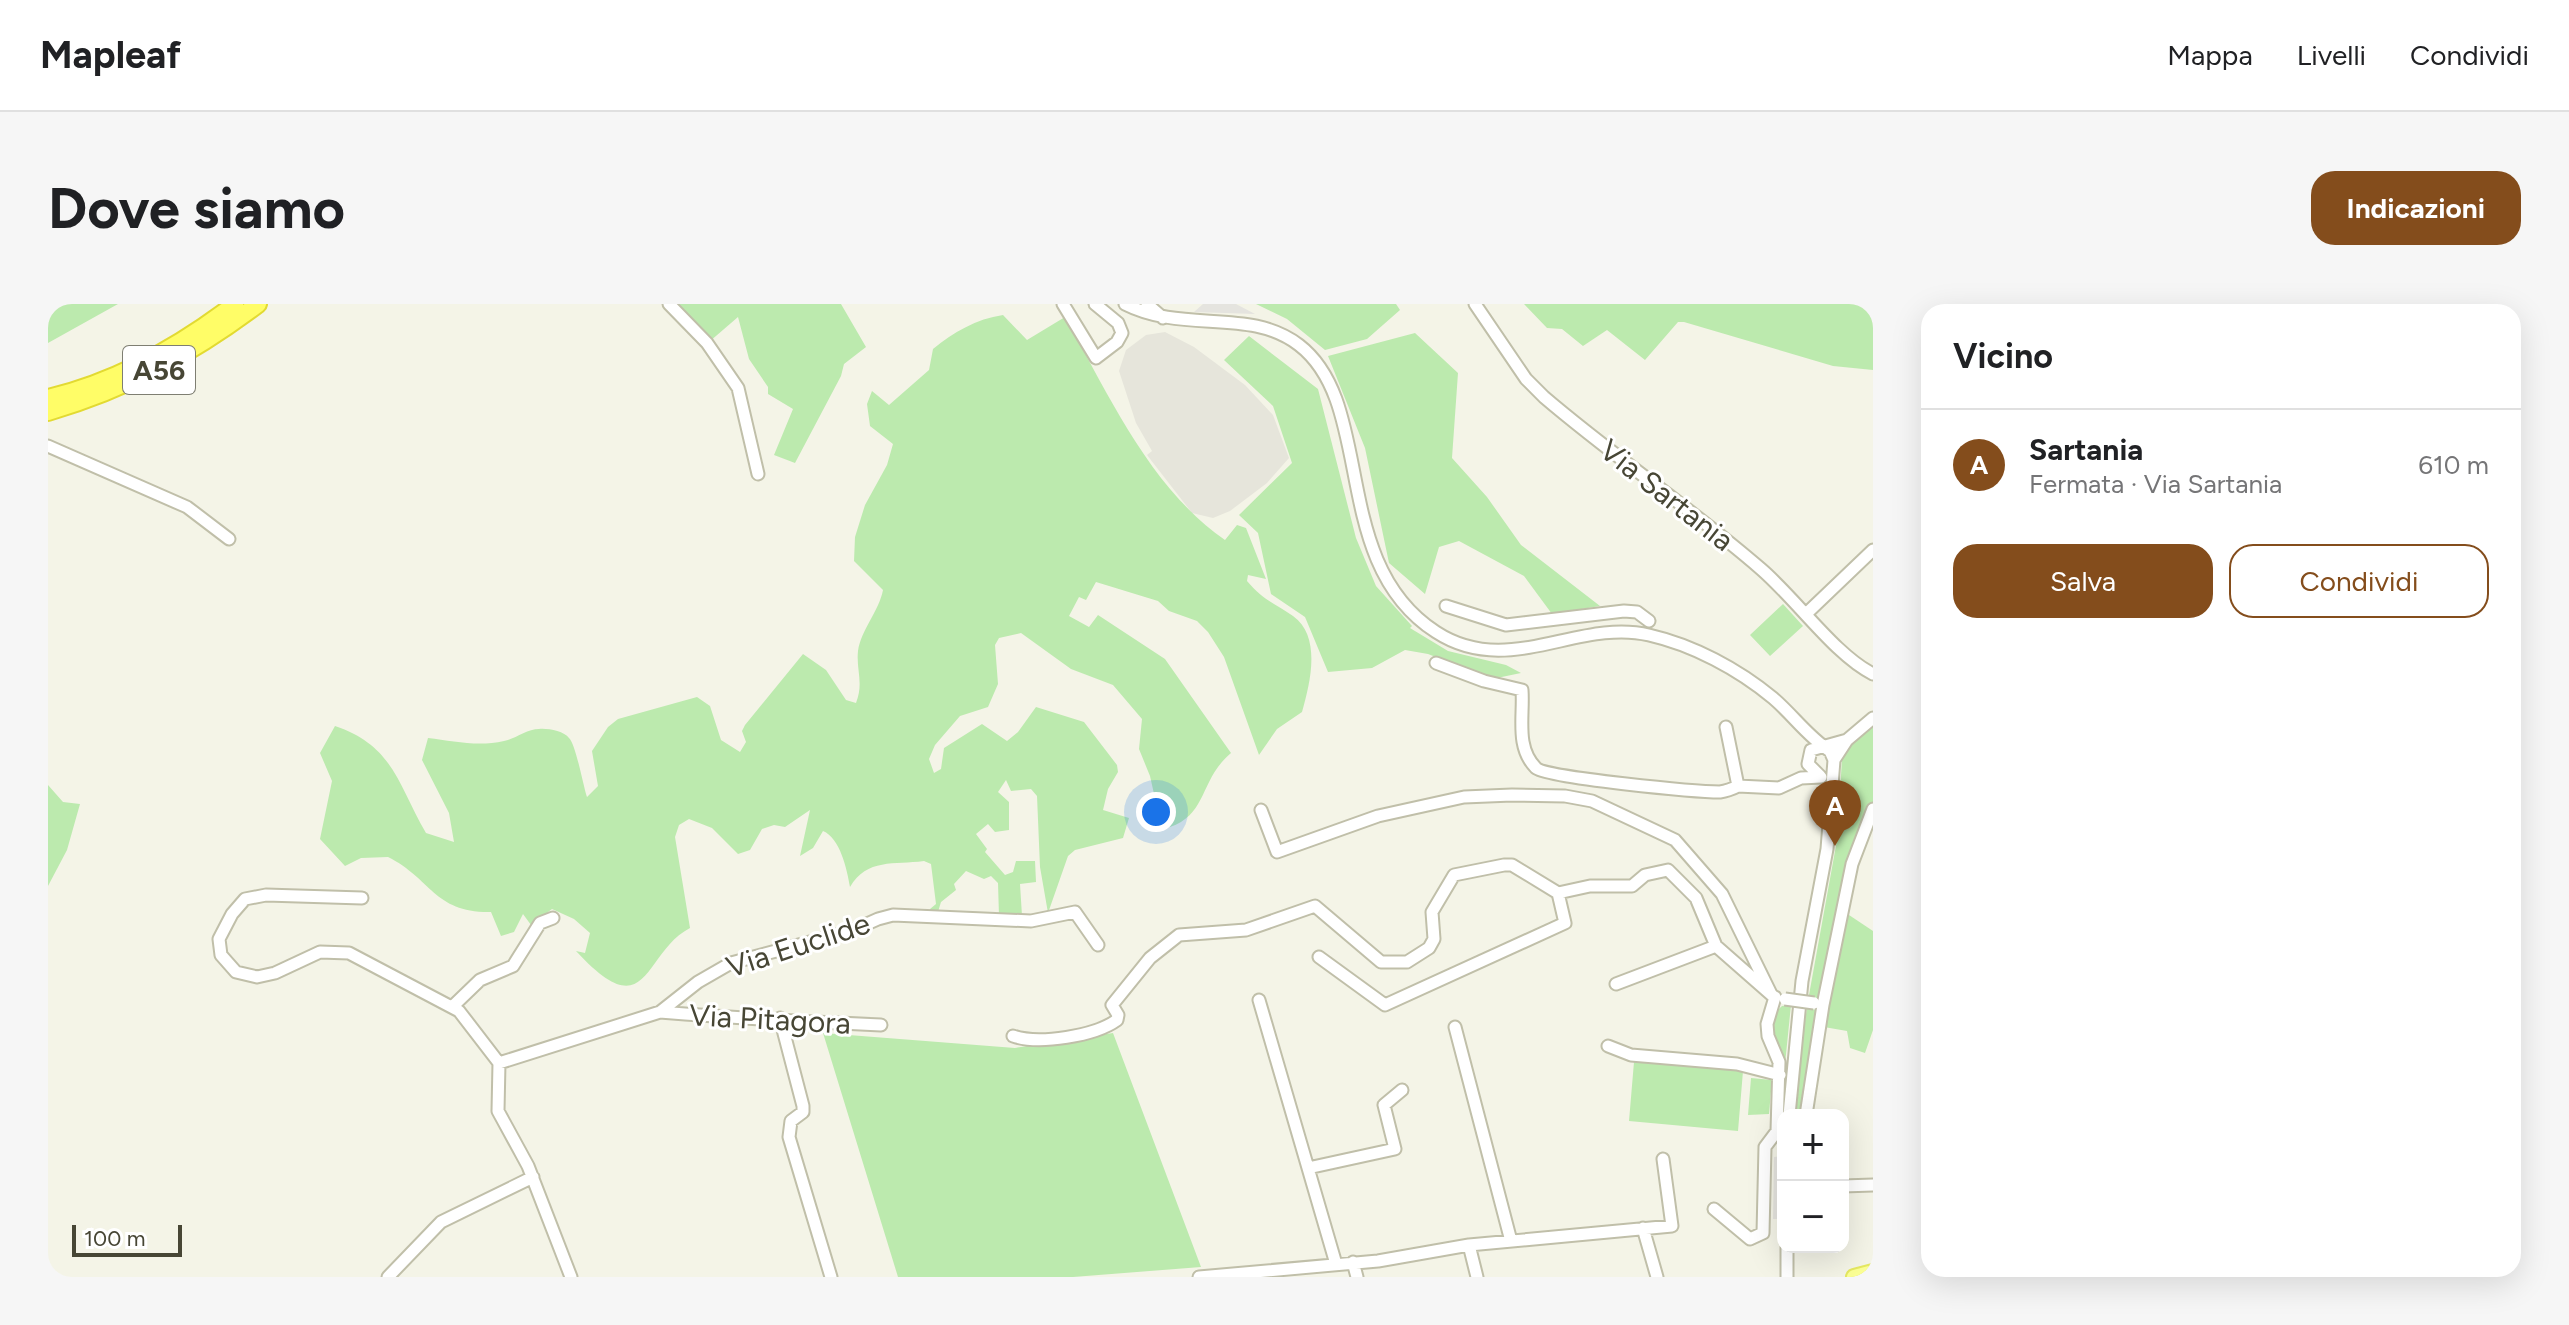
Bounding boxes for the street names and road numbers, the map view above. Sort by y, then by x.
road number: A56 [123,346,195,394]
street label: Via Sartania [1593,431,1741,559]
street label: Via Euclide [722,904,874,986]
street label: Via Pitagora [688,996,852,1042]

